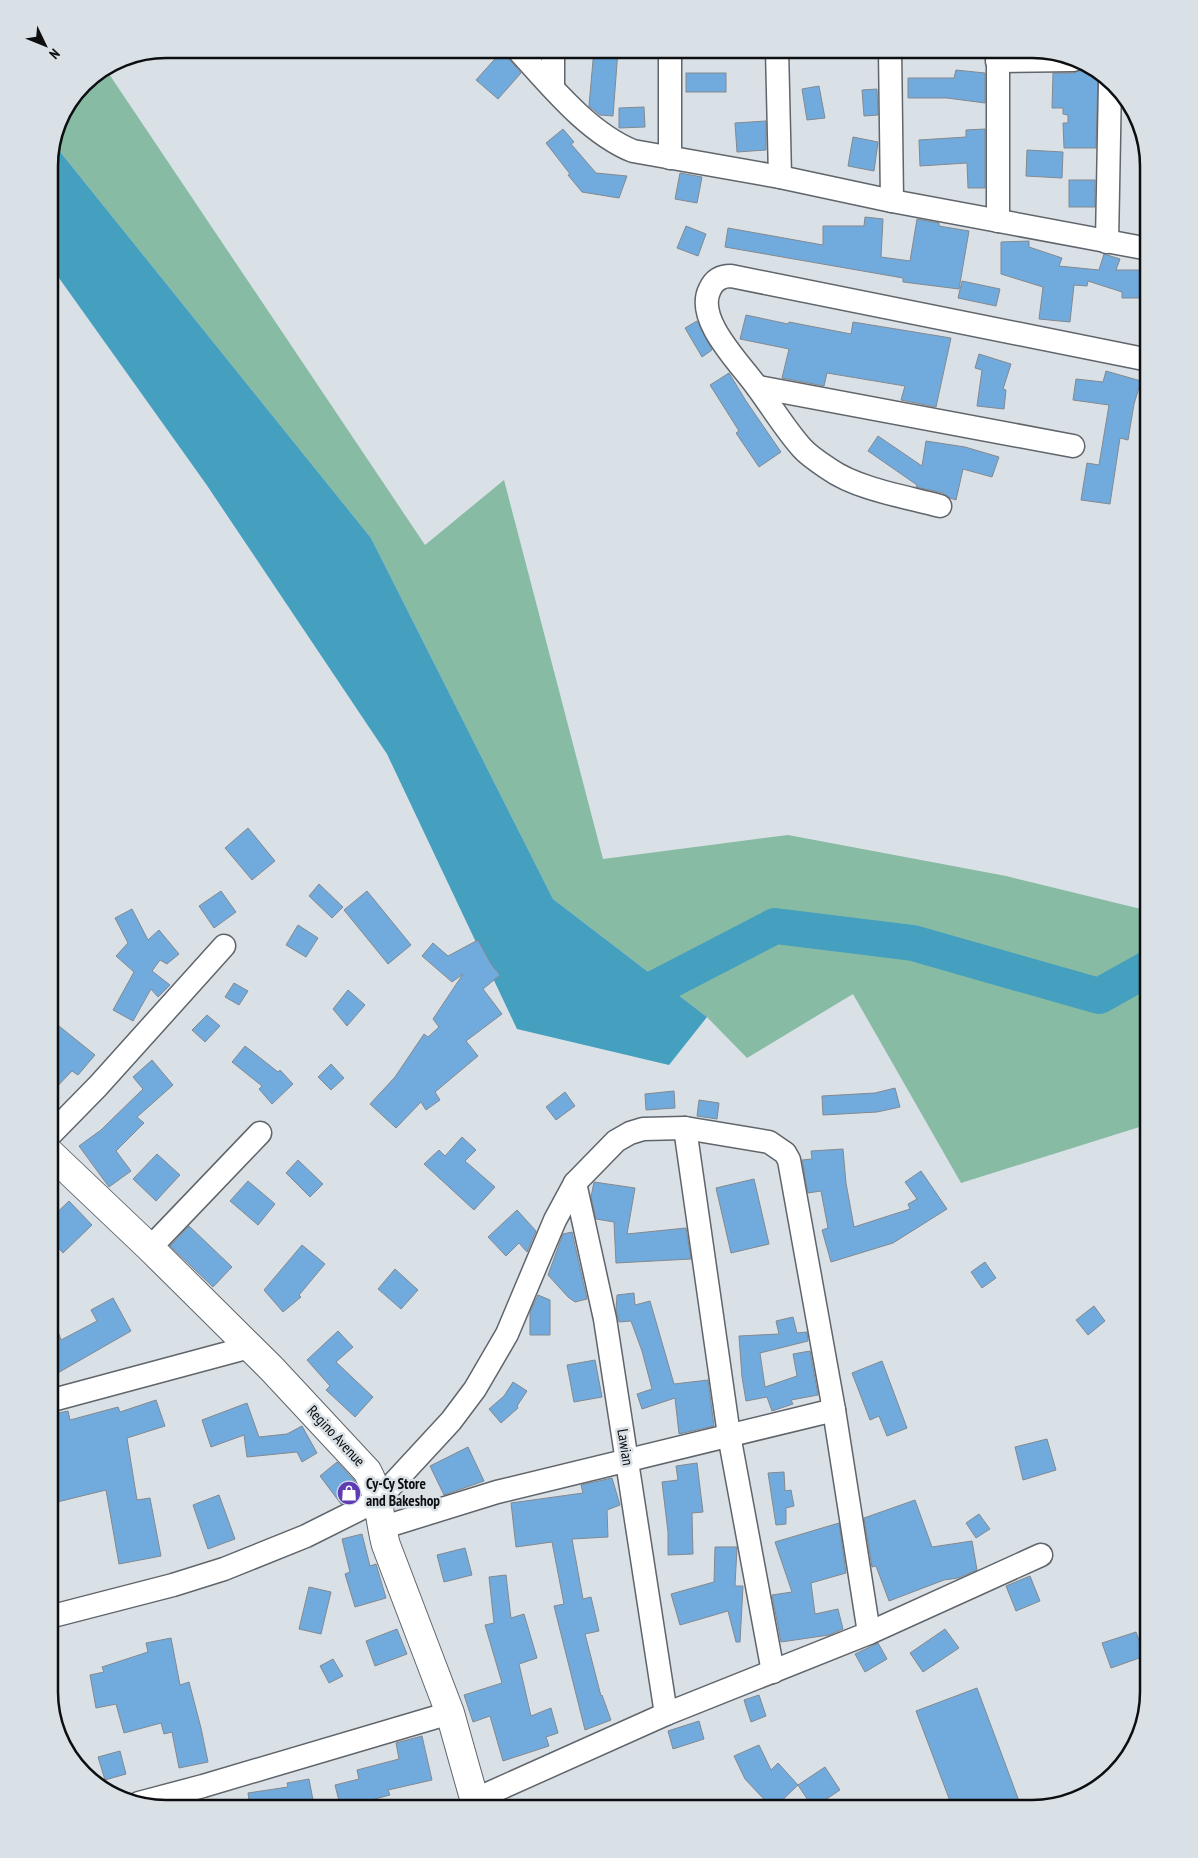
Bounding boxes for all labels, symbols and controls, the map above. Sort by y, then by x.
north arrow [20,20,70,70]
text: N [45,45,64,63]
street label: Regino Avenue [303,1401,369,1470]
street label: Lawian [613,1427,638,1467]
place label: Cy-Cy Store and Bakeshop [366,1474,440,1510]
shop icon: Cy-Cy Store and Bakeshop [336,1480,362,1506]

